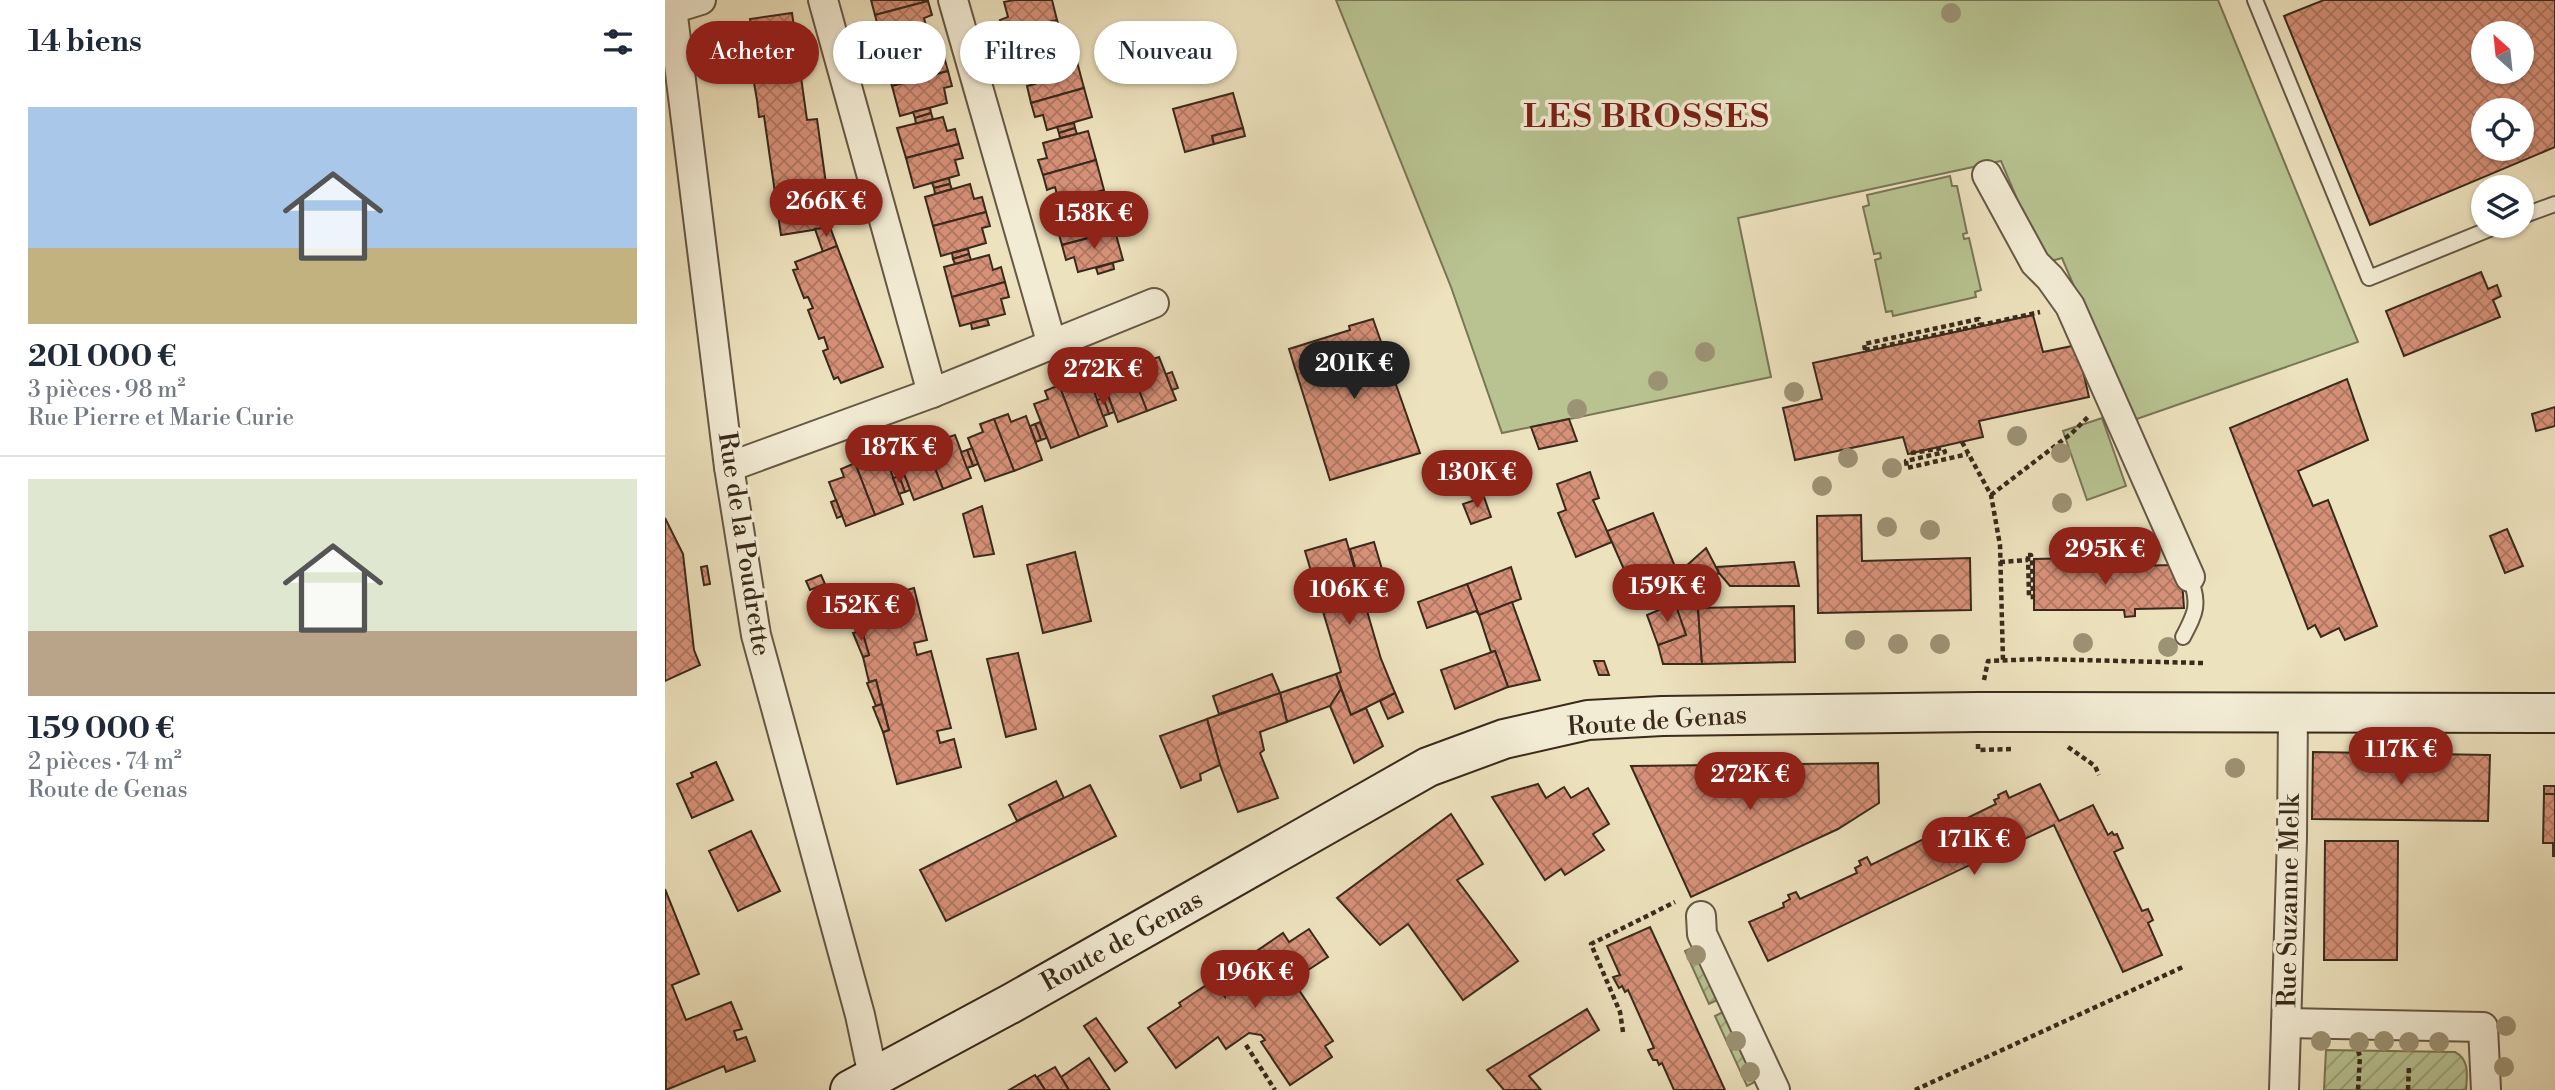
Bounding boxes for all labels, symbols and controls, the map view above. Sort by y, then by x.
chip: Acheter [686,21,819,84]
chip: Louer [833,21,946,84]
chip: Filtres [960,21,1080,84]
chip: Nouveau [1094,21,1237,84]
north arrow [2471,21,2534,84]
map controls [2471,21,2534,238]
text: 14 biens [28,23,142,61]
icon: filters [599,23,637,61]
district label: LES BROSSES [1523,97,1771,138]
button: locate [2471,98,2534,161]
icon: home [270,153,396,279]
button: layers [2471,175,2534,238]
pin: 266K € [769,180,883,239]
text: 266K € [786,188,866,216]
pin: 158K € [1037,191,1151,251]
text: 158K € [1055,200,1133,228]
text: 201 000 € [28,338,177,376]
pin: 201K € [1297,342,1411,401]
pin: 272K € [1046,348,1160,407]
text: 201K € [1315,350,1393,378]
text: 272K € [1063,356,1143,384]
text: 3 pièces · 98 m² [28,376,186,404]
text: Rue Pierre et Marie Curie [28,404,294,432]
pin: 187K € [842,426,956,485]
street label: Rue de la Poudrette [710,430,778,658]
text: 187K € [861,434,937,462]
pin: 130K € [1420,450,1534,510]
text: 130K € [1438,459,1516,487]
icon: home [270,525,396,651]
pin: 295K € [2048,528,2162,587]
text: 295K € [2065,536,2145,564]
pin: 159K € [1610,564,1724,624]
pin: 106K € [1292,568,1406,627]
text: 159K € [1628,573,1706,601]
text: 106K € [1310,576,1388,604]
pin: 152K € [804,584,918,643]
text: 152K € [823,592,899,620]
street label: Route de Genas [1566,699,1748,743]
text: 159 000 € [28,710,174,748]
pin: 117K € [2344,728,2458,787]
text: 117K € [2365,736,2437,764]
text: 2 pièces · 74 m² [28,748,182,776]
pin: 272K € [1693,752,1807,812]
text: 272K € [1710,761,1790,789]
text: Route de Genas [28,776,187,804]
street label: Rue Suzanne Melk [2271,793,2307,1008]
pin: 171K € [1917,818,2031,877]
text: 171K € [1938,826,2010,854]
street label: Route de Genas [1035,883,1209,999]
pin: 196K € [1198,950,1312,1010]
text: 196K € [1217,959,1293,987]

